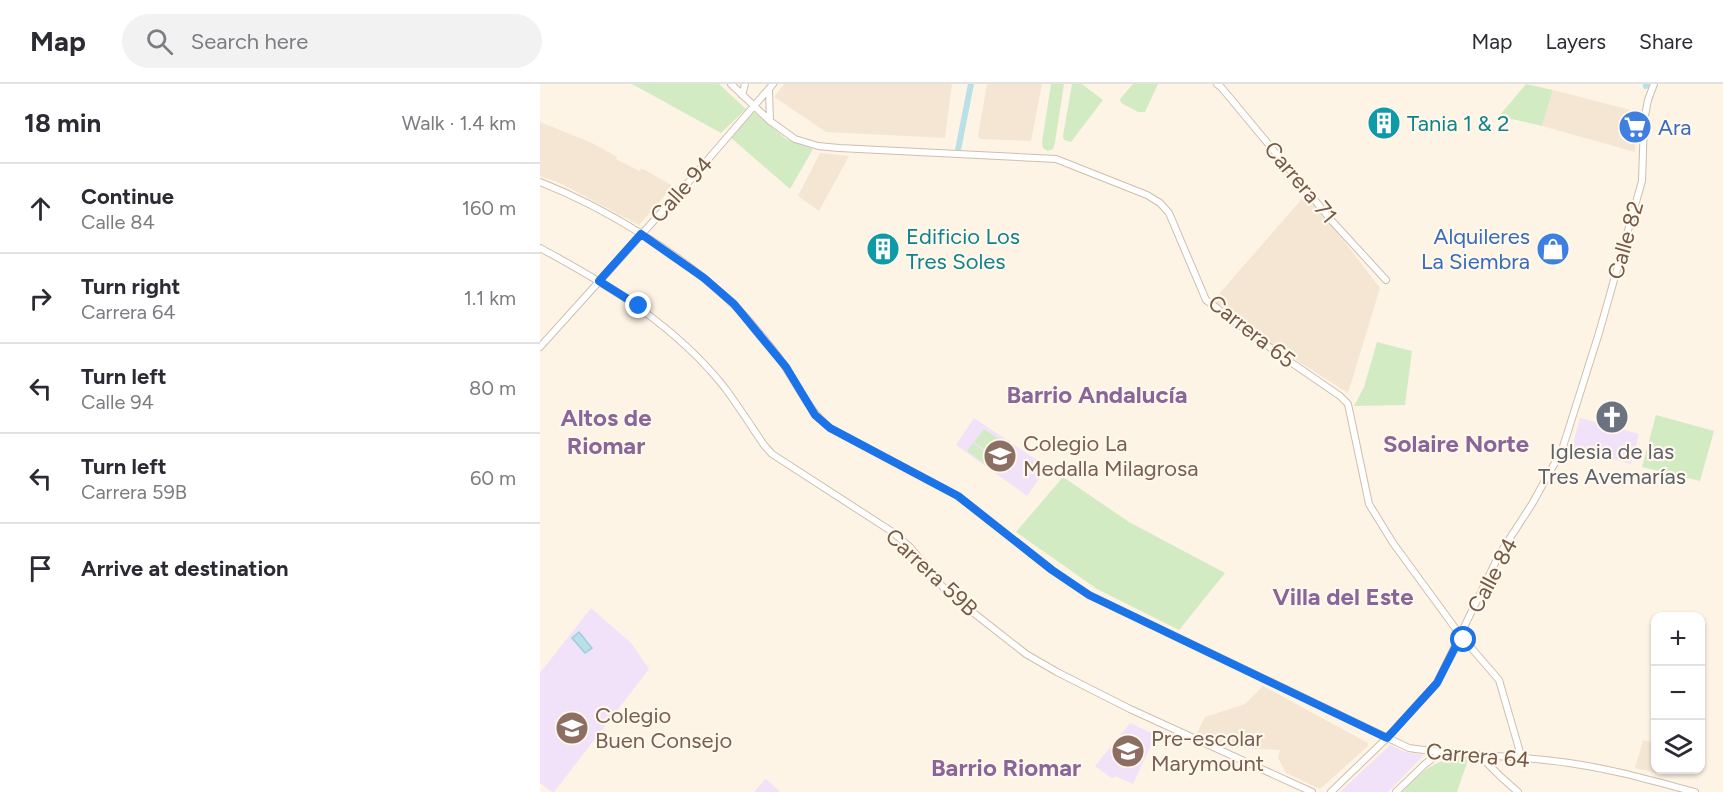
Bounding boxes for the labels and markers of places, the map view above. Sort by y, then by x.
building icon: Tania 1 & 2 [1366,105,1402,141]
supermarket icon: Ara [1617,109,1653,145]
place label: Tania 1 & 2 [1407,110,1509,137]
place label: Ara [1658,114,1692,141]
place label: Edificio Los Tres Soles [906,223,1020,275]
place label: Alquileres La Siembra [1421,223,1530,275]
building icon: Edificio Los Tres Soles [865,231,901,267]
shop icon: Alquileres La Siembra [1535,231,1571,267]
church icon: Iglesia de las Tres Avemarías [1594,399,1630,435]
place label: Colegio La Medalla Milagrosa [1023,430,1198,482]
school or university icon: Colegio La Medalla Milagrosa [982,438,1018,474]
place label: Iglesia de las Tres Avemarías [1538,438,1686,490]
place label: Colegio Buen Consejo [595,702,732,754]
school or university icon: Colegio Buen Consejo [554,710,590,746]
place label: Pre-escolar Marymount [1151,725,1264,777]
school or university icon: Pre-escolar Marymount [1110,733,1146,769]

